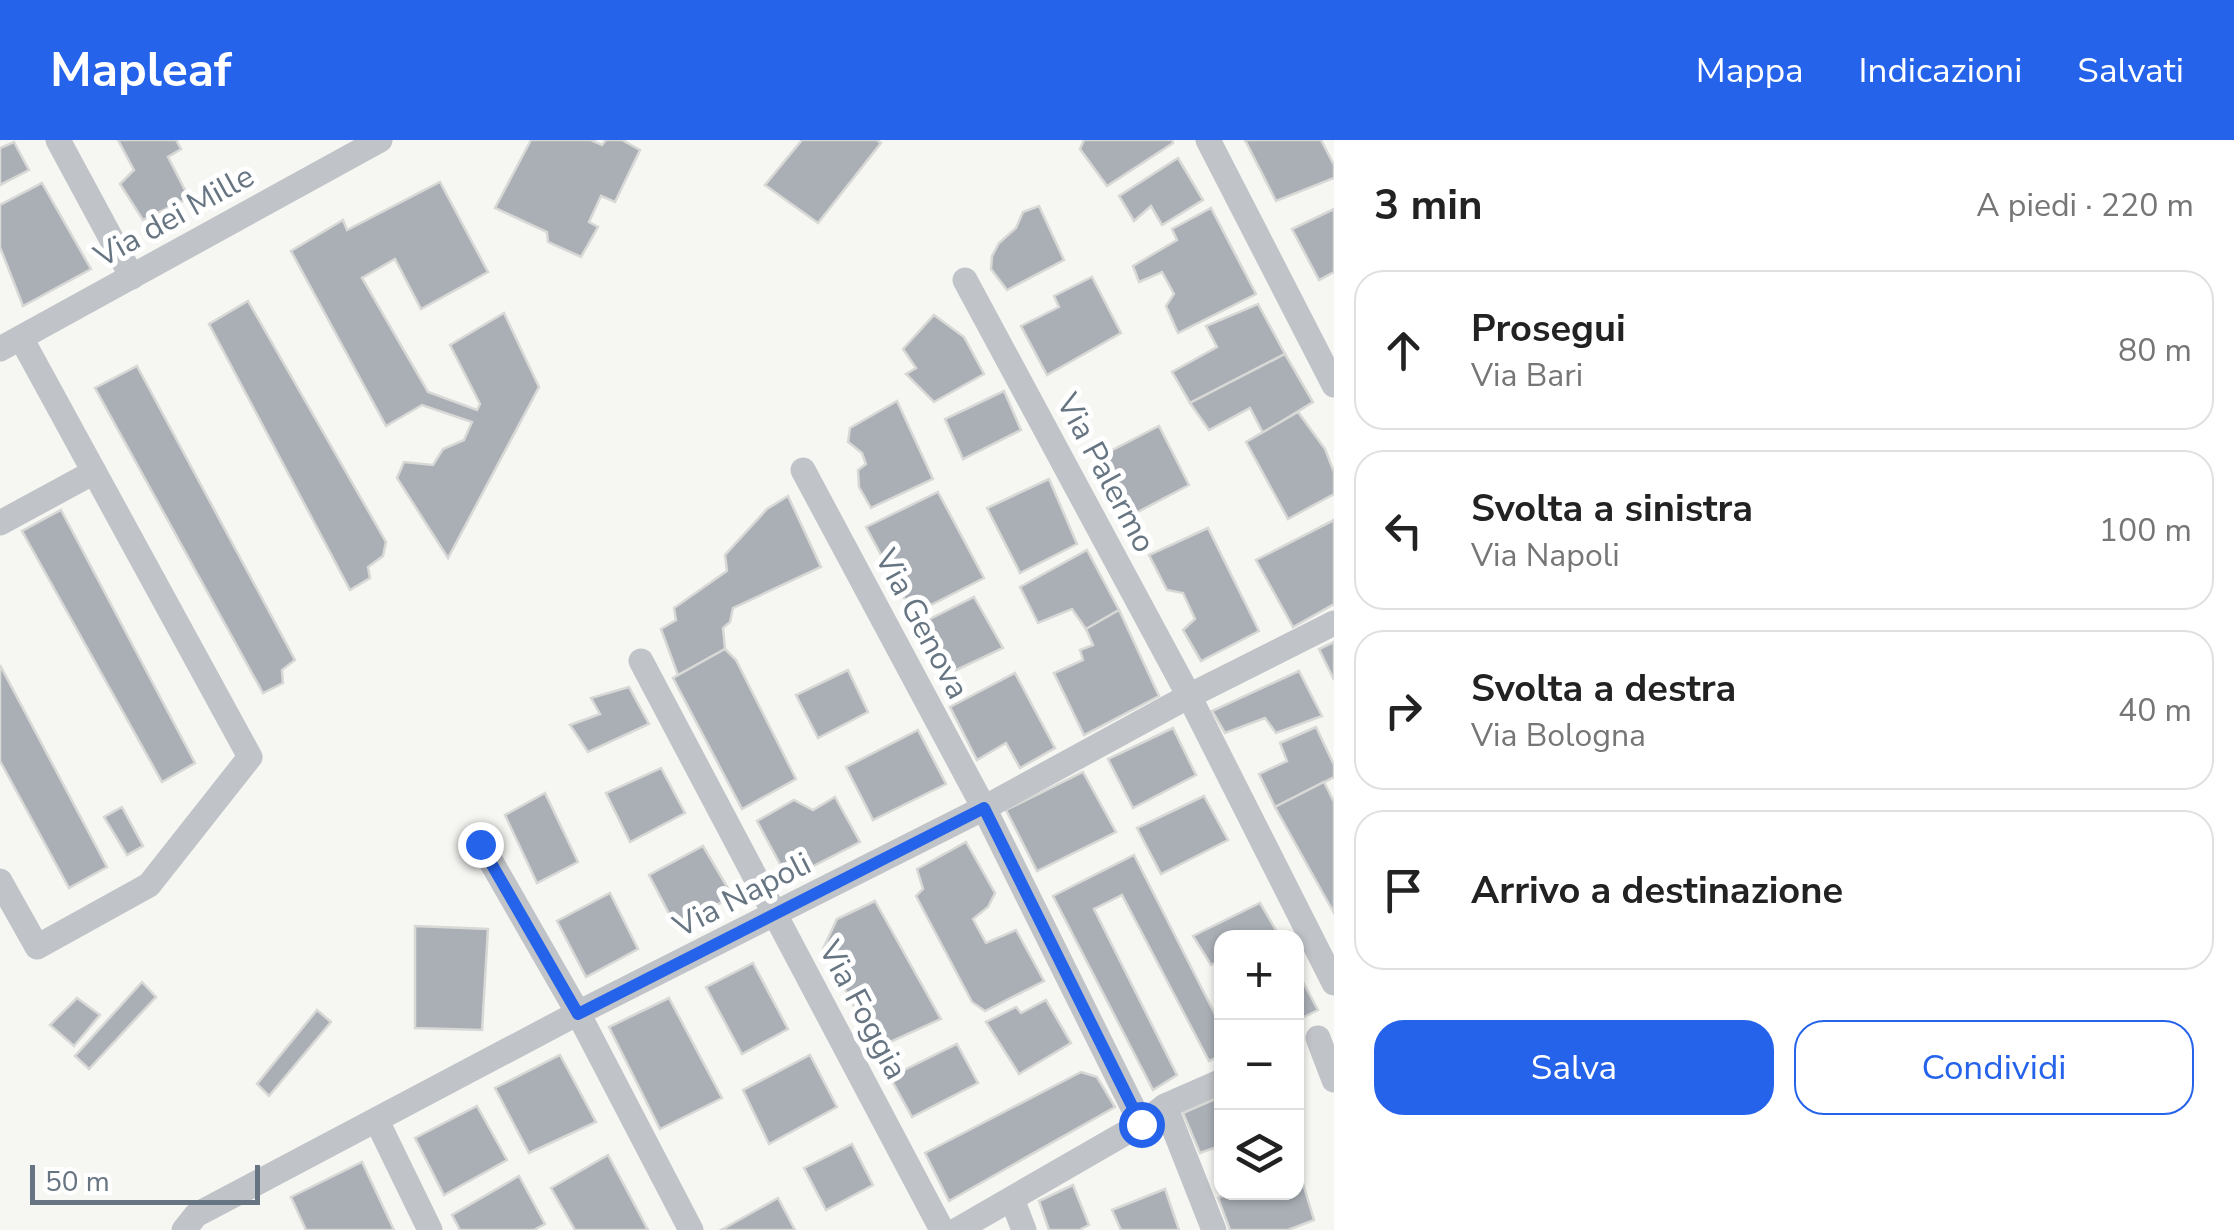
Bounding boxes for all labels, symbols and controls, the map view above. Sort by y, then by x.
text: Mapleaf [50,37,232,103]
text: Mappa [1696,47,1804,94]
text: Indicazioni [1859,47,2022,94]
text: Salvati [2077,47,2184,94]
street label: Via dei Mille [85,154,262,278]
text: 3 min [1374,177,1483,234]
text: A piedi · 220 m [1976,184,2194,227]
text: Prosegui [1471,303,1626,354]
icon: ahead [1376,323,1431,378]
text: 80 m [2118,329,2192,372]
text: Via Bari [1471,354,1583,397]
street label: Via Palermo [1046,385,1166,560]
text: Svolta a sinistra [1471,483,1753,534]
icon: left [1376,503,1431,558]
text: 100 m [2099,509,2192,552]
text: Via Napoli [1471,534,1620,577]
street label: Via Genova [864,541,979,706]
text: Svolta a destra [1471,663,1736,714]
icon: right [1376,683,1431,738]
text: 40 m [2118,689,2192,732]
text: Via Bologna [1471,714,1646,757]
route end [458,822,504,868]
street label: Via Napoli [665,842,818,948]
icon: arrive [1376,863,1431,918]
text: Arrivo a destinazione [1471,865,1843,916]
map controls [1214,930,1304,1200]
button: + [1214,930,1304,1020]
street label: Via Foggia [808,932,917,1087]
button: − [1214,1020,1304,1110]
button: Salva [1374,1020,1774,1115]
button: Condividi [1794,1020,2194,1115]
route start [1119,1102,1165,1148]
button: layers [1214,1110,1304,1200]
scale bar [30,1160,260,1204]
text: 50 m [45,1163,110,1201]

